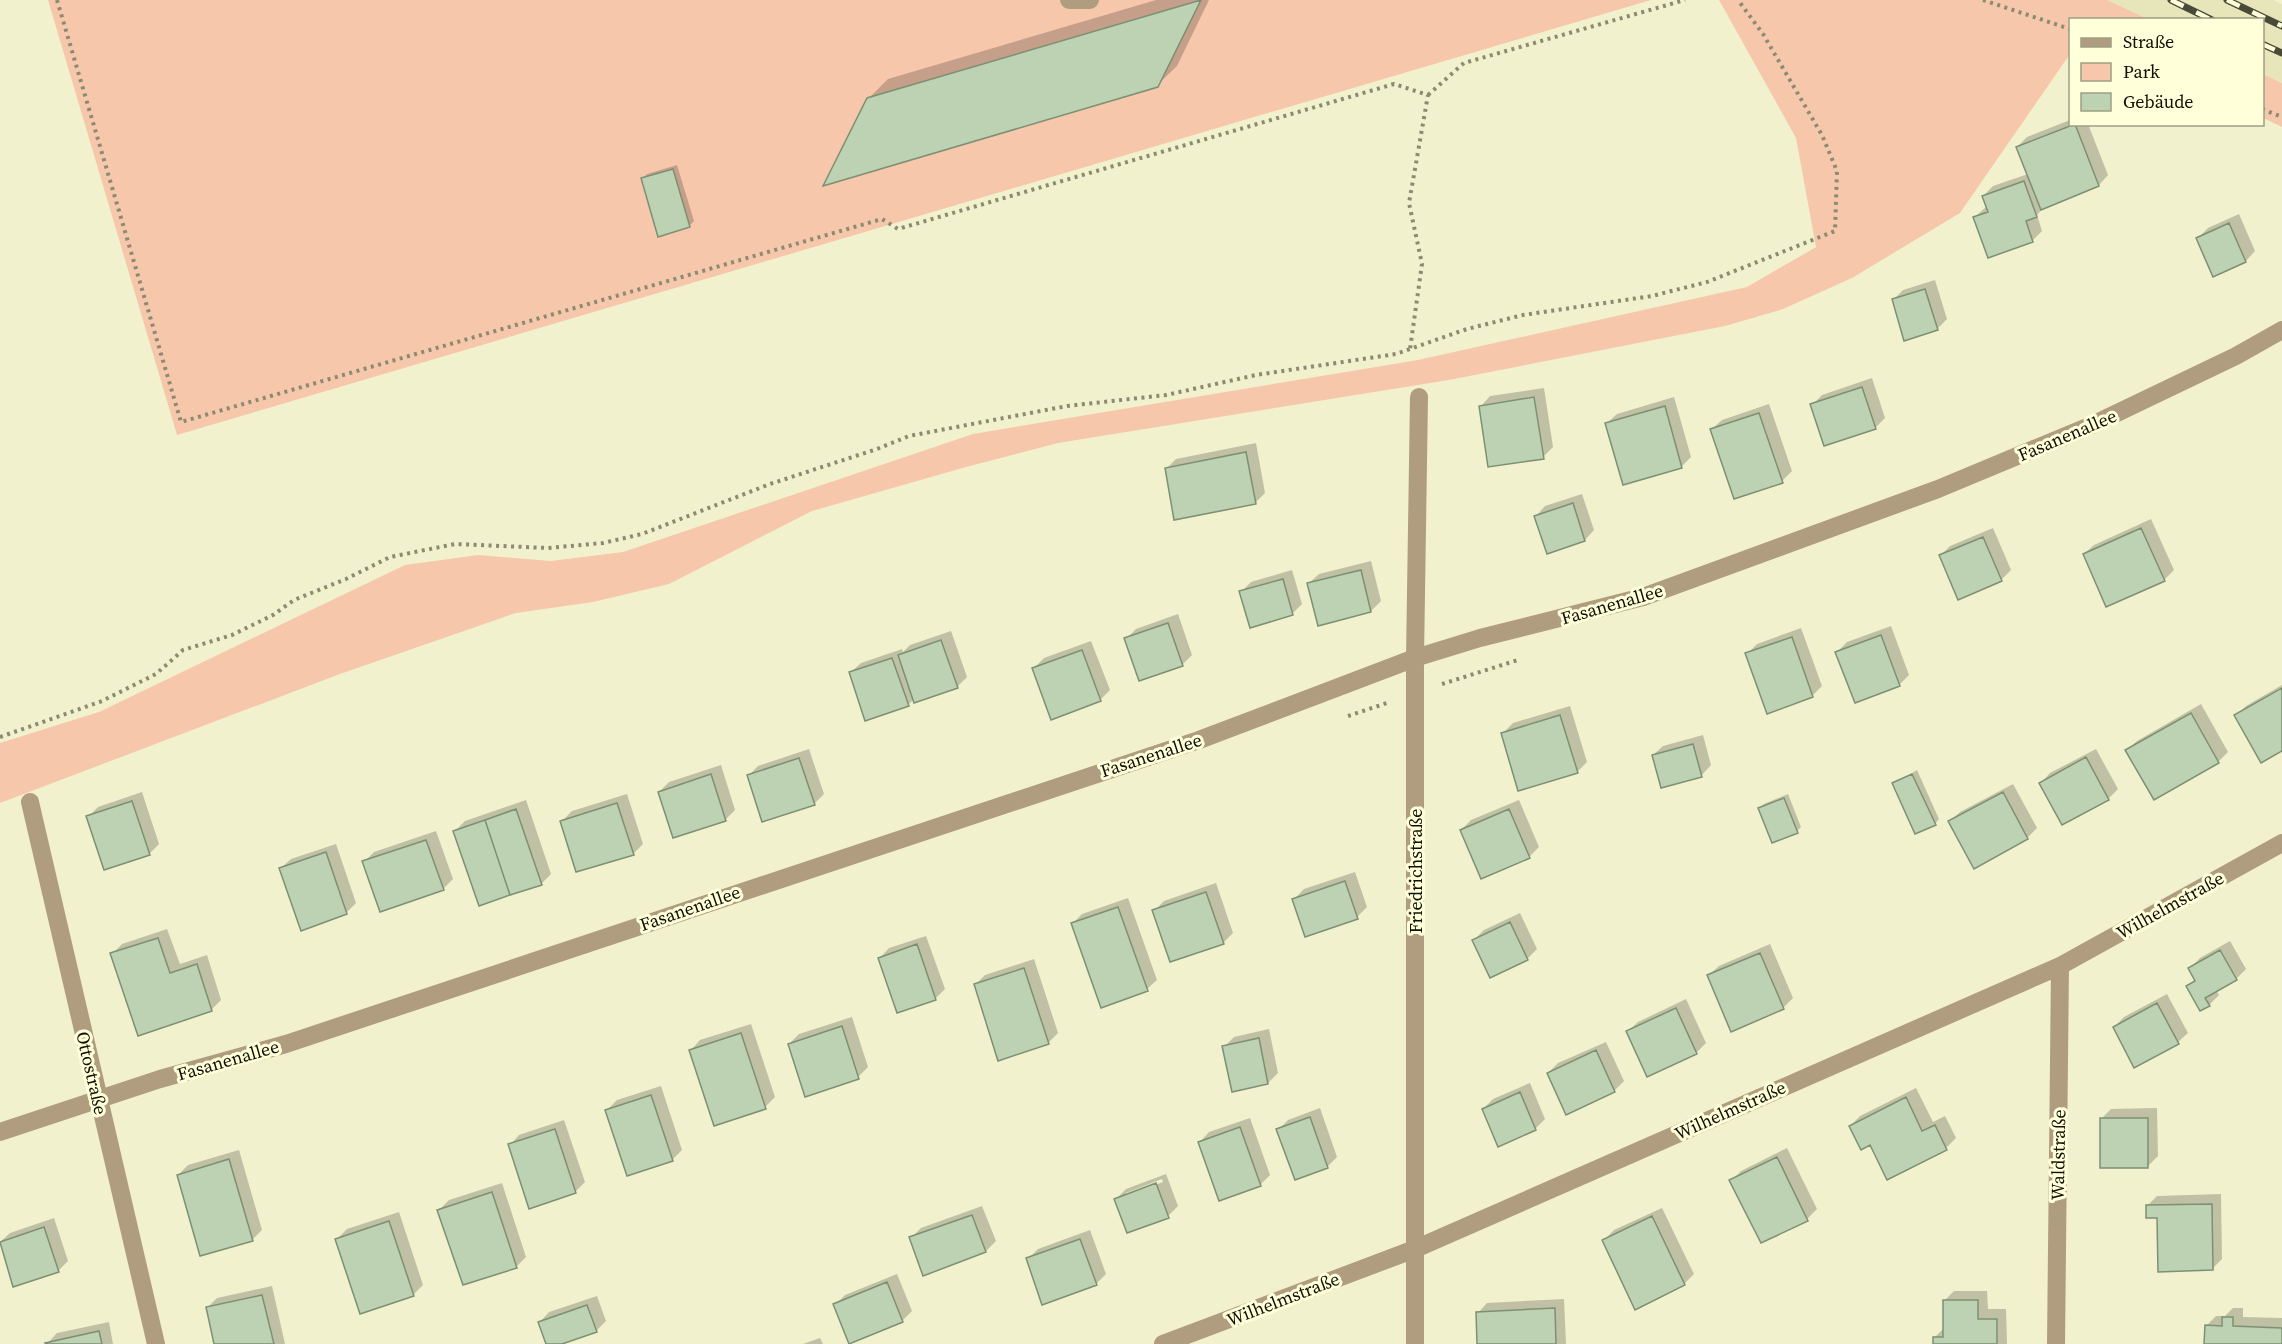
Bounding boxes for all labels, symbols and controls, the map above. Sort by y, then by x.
legend [2069,18,2264,126]
text: Straße [2123,29,2174,54]
text: Park [2123,59,2160,84]
text: Gebäude [2123,89,2194,114]
street label: Fasanenallee [2014,403,2120,467]
street label: Fasanenallee [1558,578,1666,630]
street label: Fasanenallee [1097,727,1205,783]
street label: Friedrichstraße [1403,809,1428,933]
street label: Wilhelmstraße [2112,865,2228,945]
street label: Fasanenallee [636,879,744,937]
street label: Ottostraße [70,1029,114,1117]
street label: Fasanenallee [174,1034,282,1086]
street label: Wilhelmstraße [1670,1074,1790,1146]
street label: Waldstraße [2045,1109,2071,1201]
street label: Wilhelmstraße [1223,1266,1343,1332]

